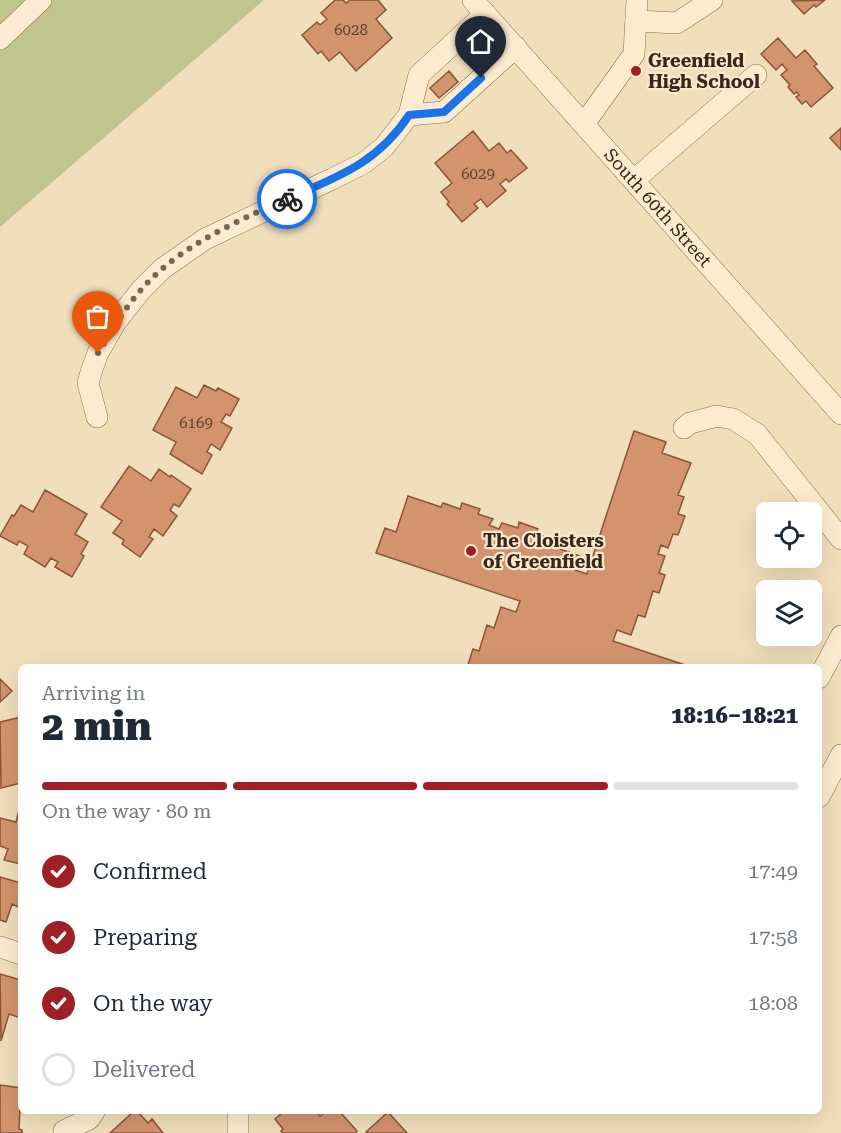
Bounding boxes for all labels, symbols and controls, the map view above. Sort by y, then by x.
pin [455,16,506,78]
house number: 6028 [334,21,368,39]
icon: home [464,25,497,58]
place label: Greenfield High School [648,50,760,92]
marker: Greenfield High School [629,64,643,78]
street label: South 60th Street [600,144,716,271]
house number: 6029 [461,165,495,183]
courier [257,169,317,229]
icon: bike [271,183,304,216]
pin [72,291,123,353]
icon: bag [81,300,114,333]
house number: 6169 [179,414,213,432]
map controls [756,502,822,646]
button: locate [756,502,822,568]
place label: The Cloisters of Greenfield [483,530,604,572]
marker: The Cloisters of Greenfield [464,544,478,558]
button: layers [756,580,822,646]
text: Arriving in [42,681,145,705]
text: 18:16–18:21 [671,703,798,728]
text: 2 min [42,704,152,750]
text: On the way · 80 m [42,799,212,823]
icon: check [42,855,75,888]
text: Confirmed [93,859,207,884]
text: 17:49 [748,859,798,883]
icon: check [42,921,75,954]
text: Preparing [93,925,197,950]
text: 17:58 [748,925,798,949]
icon: check [42,987,75,1020]
text: On the way [93,991,213,1016]
text: 18:08 [748,991,798,1015]
text: Delivered [93,1057,195,1082]

